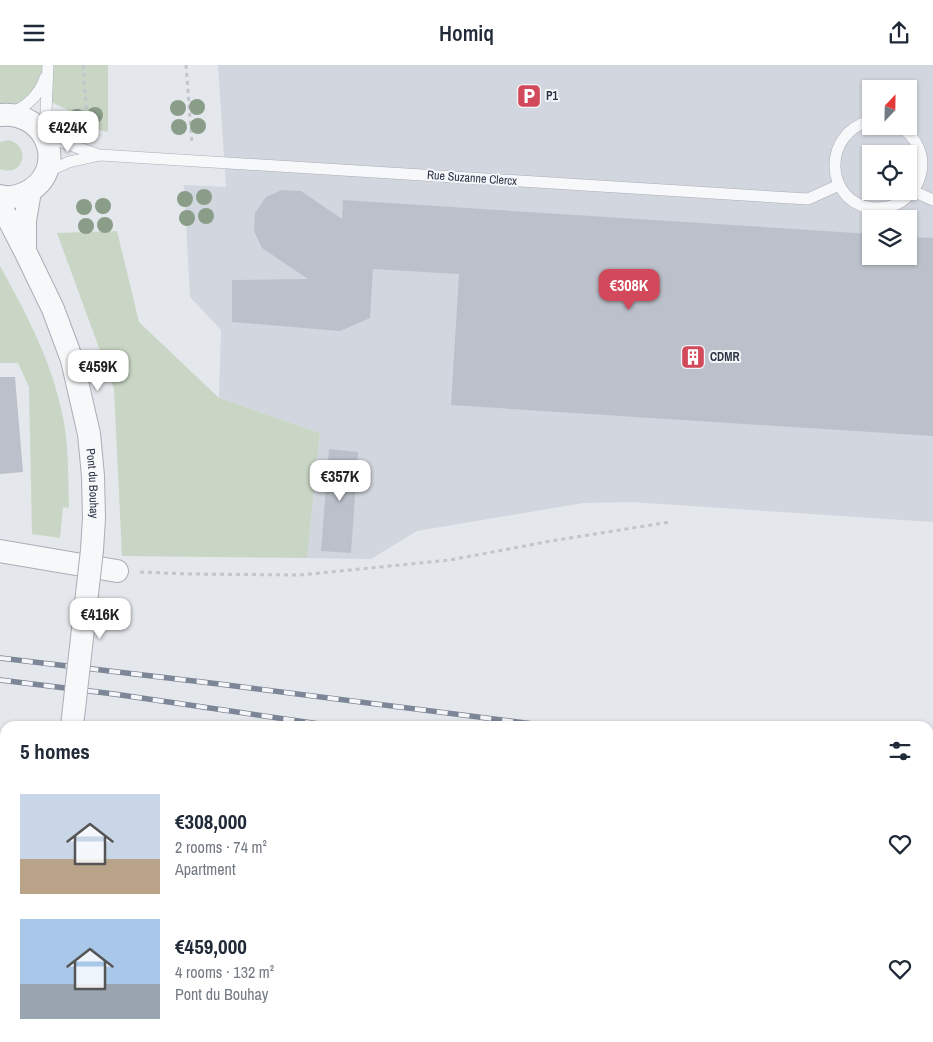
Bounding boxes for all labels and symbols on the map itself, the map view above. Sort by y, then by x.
north arrow [862,80,918,135]
parking icon: P1 [516,83,542,109]
place label: P1 [546,88,559,104]
pin: €424K [33,111,103,153]
street label: Rue Suzanne Clercx [426,167,518,189]
pin: €308K [594,269,664,311]
building icon: CDMR [680,344,706,370]
pin: €459K [63,349,133,392]
place label: CDMR [710,349,740,365]
street label: Pont du Bouhay [82,448,102,519]
pin: €357K [305,459,375,502]
pin: €416K [65,597,135,640]

